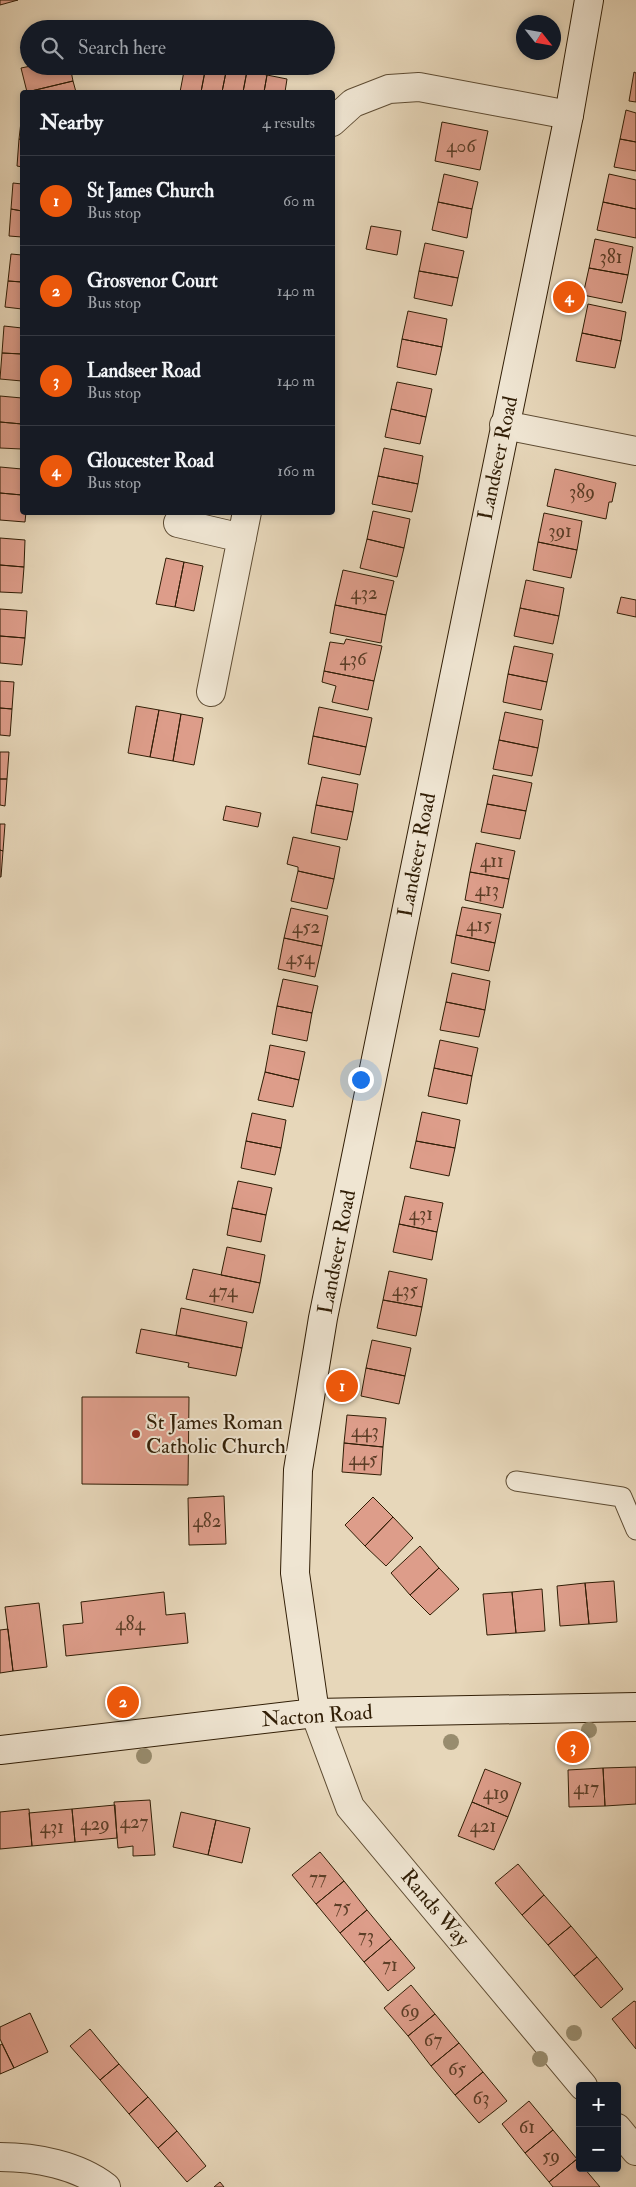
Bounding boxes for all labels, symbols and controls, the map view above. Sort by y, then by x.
north arrow [516,15,561,60]
search box [20,20,335,75]
icon: search [38,34,66,62]
text: Search here [78,36,166,60]
text: Nearby [40,109,103,136]
text: 4 results [262,113,315,133]
house number: 406 [446,134,477,158]
text: St James Church [87,179,214,203]
text: 1 [53,191,59,211]
text: 60 m [283,191,315,211]
text: Bus stop [87,203,141,223]
house number: 381 [600,245,623,269]
text: Grosvenor Court [87,269,218,293]
pin: 4 [553,278,585,316]
text: 2 [52,281,60,301]
text: 140 m [277,281,315,301]
text: Bus stop [87,293,141,313]
text: Landseer Road [87,359,201,383]
text: 3 [53,371,59,391]
text: 140 m [277,371,315,391]
text: Bus stop [87,383,141,403]
street label: Landseer Road [472,393,524,522]
text: Gloucester Road [87,449,214,473]
text: 4 [52,461,60,481]
text: 160 m [277,461,315,481]
text: Bus stop [87,473,141,493]
house number: 389 [569,480,595,504]
house number: 391 [548,519,572,543]
house number: 432 [350,581,378,605]
house number: 436 [339,647,368,671]
street label: Landseer Road [392,790,442,919]
house number: 411 [480,849,504,873]
house number: 413 [475,878,499,902]
house number: 415 [466,913,492,937]
house number: 452 [292,915,320,939]
house number: 454 [286,946,315,970]
your location [348,1067,374,1093]
street label: Landseer Road [312,1187,362,1316]
house number: 431 [409,1202,433,1226]
house number: 435 [392,1278,419,1302]
house number: 474 [209,1279,238,1303]
pin: 1 [326,1367,358,1405]
place label: St James Roman Catholic Church [146,1409,286,1460]
house number: 443 [351,1419,379,1443]
marker: St James Roman Catholic Church [130,1428,142,1440]
house number: 445 [349,1447,378,1471]
house number: 482 [193,1509,221,1533]
house number: 484 [115,1612,145,1636]
pin: 2 [107,1683,139,1721]
street label: Nacton Road [260,1699,374,1733]
pin: 3 [557,1728,589,1766]
house number: 417 [573,1776,599,1800]
house number: 419 [483,1781,509,1805]
house number: 427 [120,1810,149,1834]
house number: 429 [80,1812,110,1836]
house number: 421 [470,1814,496,1838]
house number: 431 [40,1815,64,1839]
street label: Rands Way [395,1863,476,1953]
house number: 77 [309,1866,327,1890]
house number: 75 [333,1895,351,1919]
house number: 73 [358,1924,374,1948]
house number: 71 [382,1953,398,1977]
house number: 69 [400,1999,420,2023]
house number: 67 [424,2028,442,2052]
house number: 65 [448,2057,467,2081]
map controls [576,2082,621,2172]
button: + [576,2082,621,2127]
house number: 63 [473,2086,489,2110]
house number: 61 [519,2115,535,2139]
button: − [576,2127,621,2172]
house number: 59 [542,2144,560,2168]

